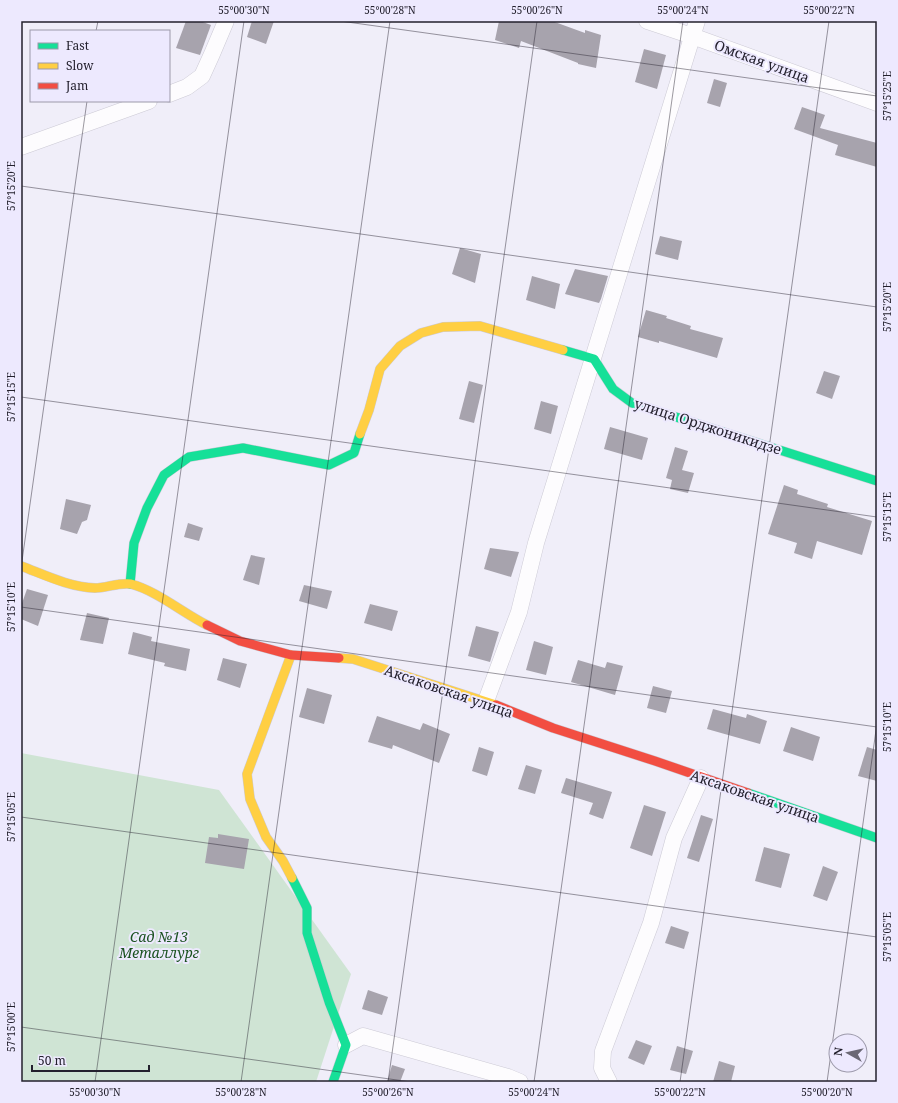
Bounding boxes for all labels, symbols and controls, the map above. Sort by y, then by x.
text: 55°00'30"N [218,3,270,17]
text: 55°00'28"N [364,3,416,17]
text: 55°00'26"N [511,3,563,17]
text: 55°00'24"N [657,3,709,17]
text: 55°00'22"N [803,3,855,17]
legend [30,30,170,102]
street label: Омская улица [712,35,812,87]
text: Fast [66,37,89,54]
text: Slow [66,57,94,74]
text: 57°15'25"E [880,71,894,121]
text: Jam [65,77,88,94]
text: 57°15'20"E [4,161,18,211]
text: 57°15'20"E [880,282,894,332]
text: 57°15'15"E [4,372,18,422]
street label: улица Орджоникидзе [632,393,784,459]
text: 57°15'15"E [880,492,894,542]
text: 57°15'10"E [4,582,18,632]
street label: Аксаковская улица [382,660,516,722]
text: 57°15'10"E [880,702,894,752]
street label: Аксаковская улица [688,765,822,827]
text: 57°15'05"E [4,792,18,842]
text: 57°15'05"E [880,912,894,962]
park label: Сад №13 Металлург [118,927,199,962]
text: 57°15'00"E [4,1002,18,1052]
north arrow [828,1033,868,1073]
text: N [830,1046,846,1057]
scale bar [32,1047,149,1073]
text: 50 m [38,1052,66,1069]
text: 55°00'30"N [69,1085,121,1099]
text: 55°00'28"N [215,1085,267,1099]
text: 55°00'26"N [362,1085,414,1099]
text: 55°00'24"N [508,1085,560,1099]
text: 55°00'22"N [654,1085,706,1099]
text: 55°00'20"N [801,1085,853,1099]

